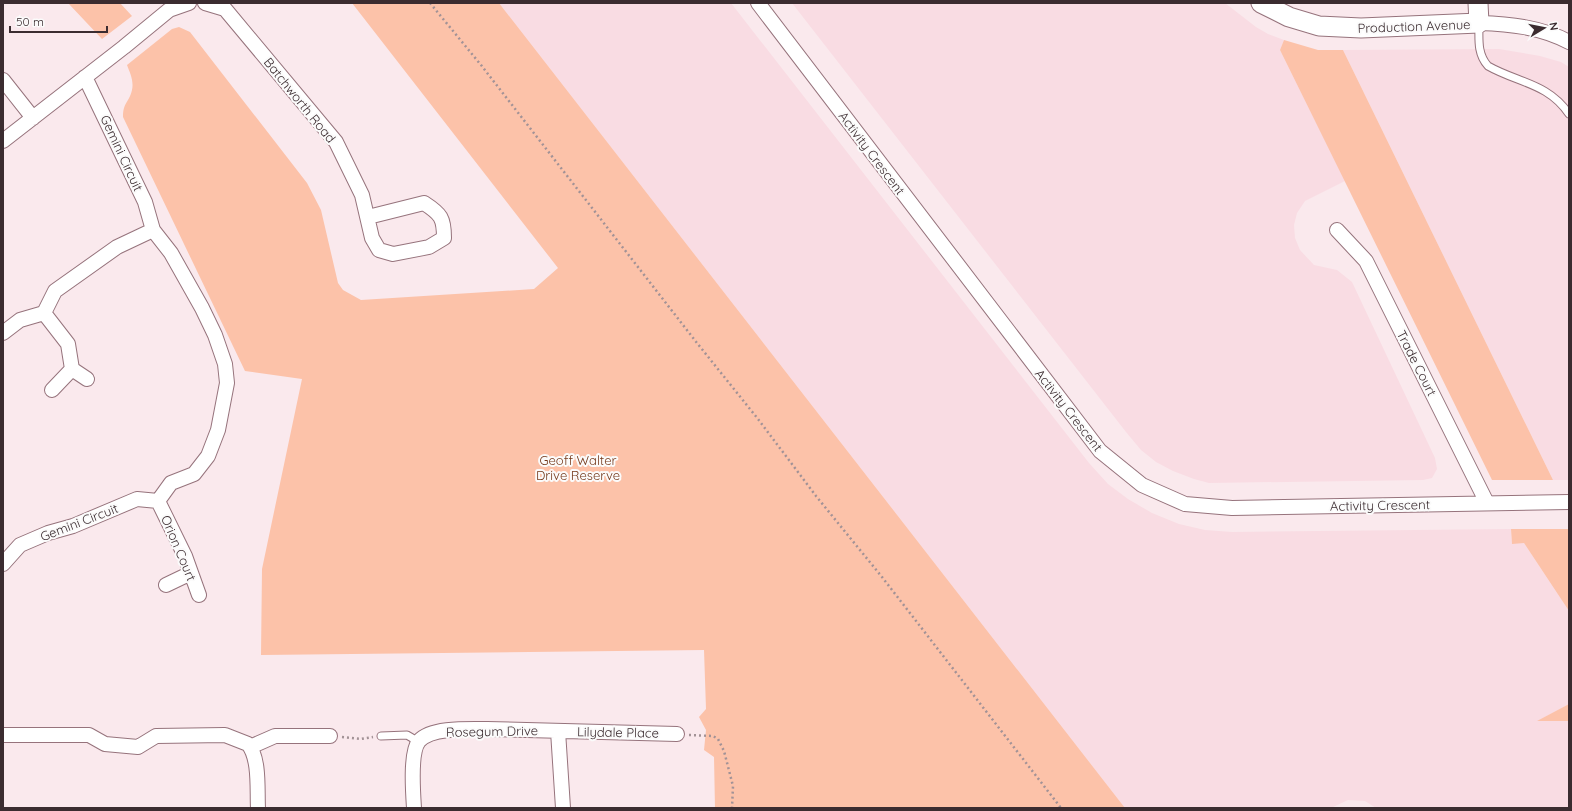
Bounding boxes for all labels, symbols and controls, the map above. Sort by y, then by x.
scale bar [10,8,107,34]
north arrow [1524,8,1564,48]
text: 50 m [16,14,44,29]
street label: Production Avenue [1357,16,1471,36]
text: N [1546,21,1561,31]
street label: Batchworth Road [261,54,339,146]
street label: Activity Crescent [836,108,908,198]
street label: Gemini Circuit [97,112,147,194]
street label: Trade Court [1394,327,1440,399]
street label: Activity Crescent [1032,366,1106,454]
park label: Geoff Walter Drive Reserve [536,452,620,483]
street label: Activity Crescent [1330,496,1430,514]
street label: Gemini Circuit [38,500,120,544]
street label: Orion Court [158,513,200,583]
street label: Rosegum Drive [446,722,538,740]
street label: Lilydale Place [577,723,659,741]

